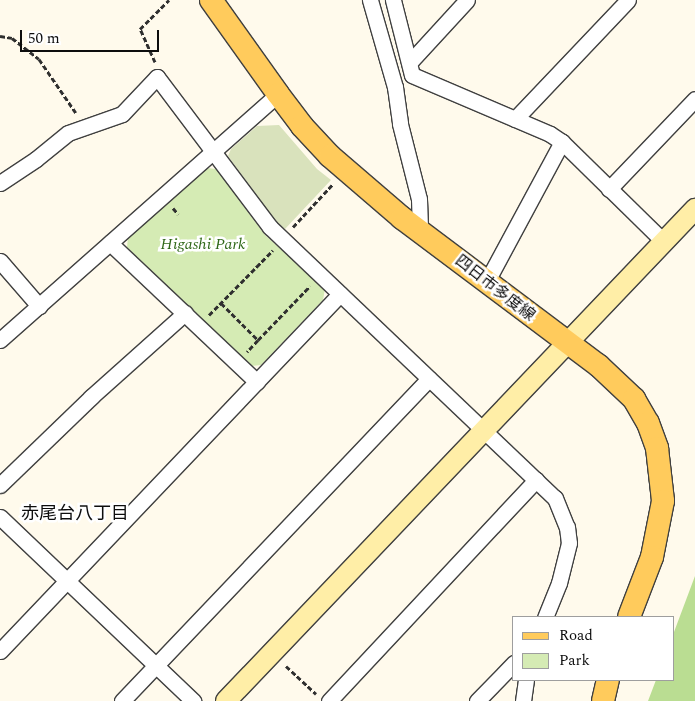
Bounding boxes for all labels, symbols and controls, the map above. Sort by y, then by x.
scale bar [22,20,161,52]
text: 50 m [28,27,60,50]
park label: Higashi Park [161,234,245,254]
street label: 四日市多度線 [451,251,539,325]
district label: 赤尾台八丁目 [21,503,129,525]
legend [512,616,675,681]
text: Road [559,624,593,647]
text: Park [559,649,590,672]

